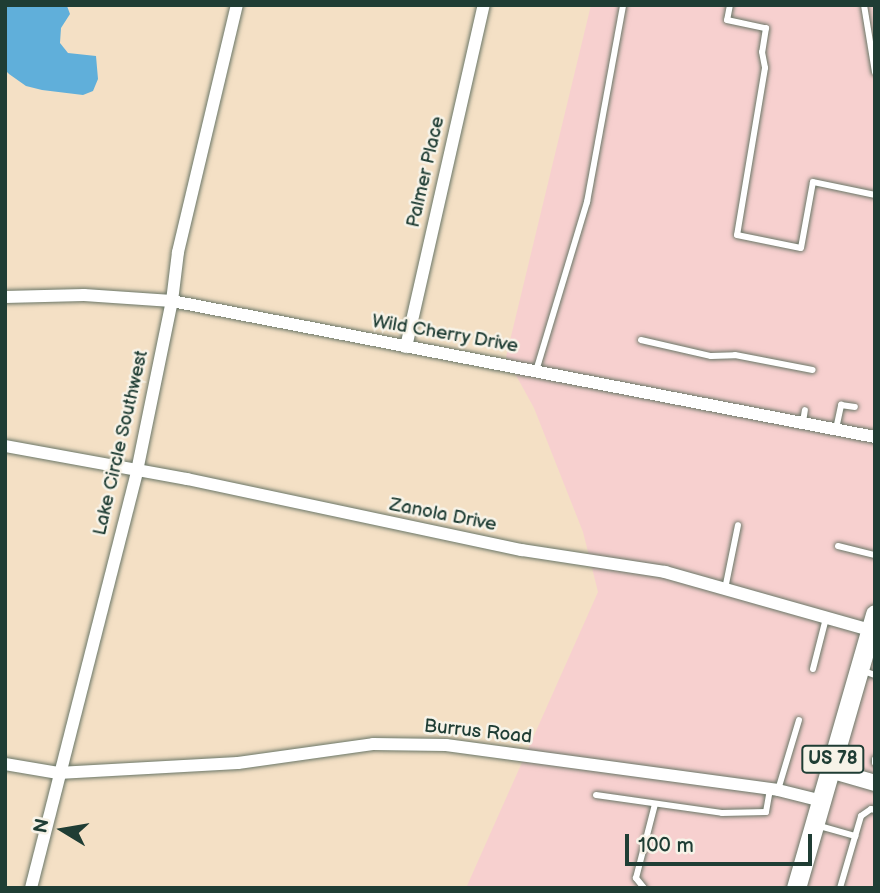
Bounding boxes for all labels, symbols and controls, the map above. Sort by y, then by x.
street label: Palmer Place [402,114,450,230]
street label: Wild Cherry Drive [369,310,521,358]
street label: Lake Circle Southwest [89,348,153,538]
street label: Zanola Drive [388,493,498,537]
street label: Burrus Road [423,715,533,749]
road number: US 78 [800,744,866,774]
north arrow [28,795,98,865]
text: N [29,817,55,835]
scale bar [628,820,815,864]
text: 100 m [638,833,694,858]

